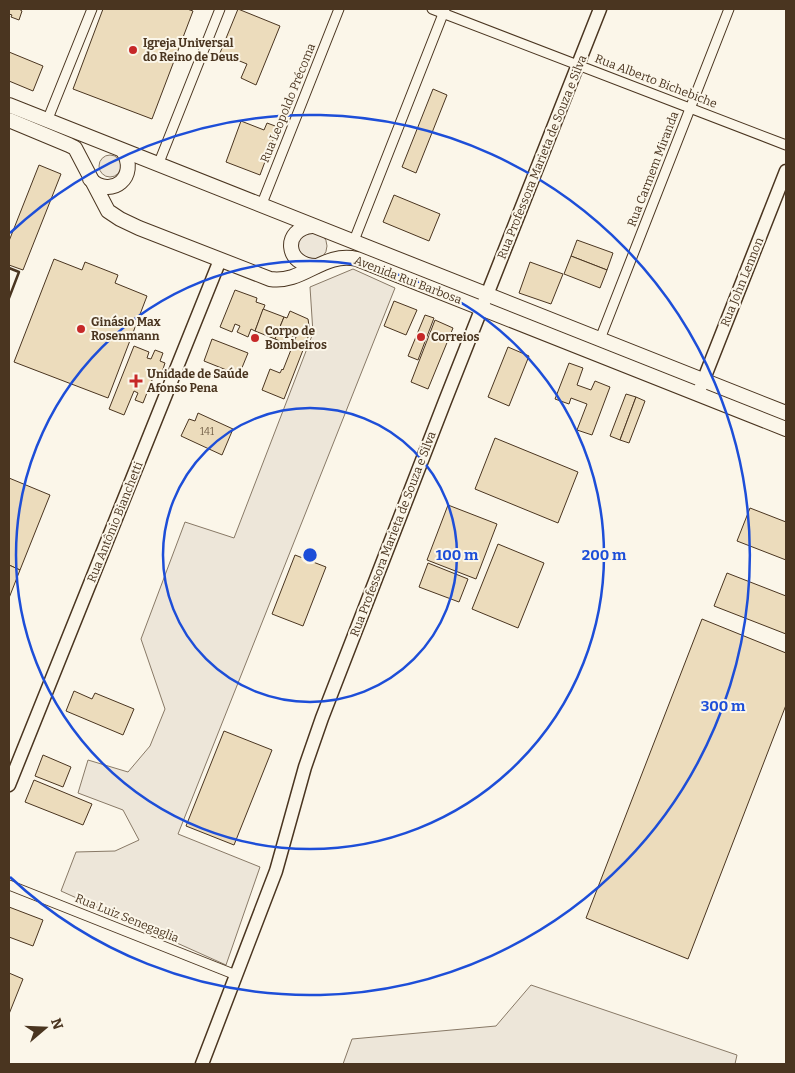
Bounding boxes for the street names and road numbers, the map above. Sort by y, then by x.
street label: Rua Leopoldo Précoma [258,41,319,165]
street label: Rua Alberto Bichebiche [593,51,719,111]
street label: Rua Professora Marieta de Souza e Silva [495,53,590,261]
street label: Rua Carmem Miranda [625,109,682,228]
street label: Rua John Lennon [718,235,766,329]
street label: Avenida Rui Barbosa [352,253,464,307]
street label: Rua Professora Marieta de Souza e Silva [347,429,439,639]
street label: Rua Antônio Bianchetti [84,459,146,584]
street label: Rua Luiz Senegaglia [73,891,181,945]

